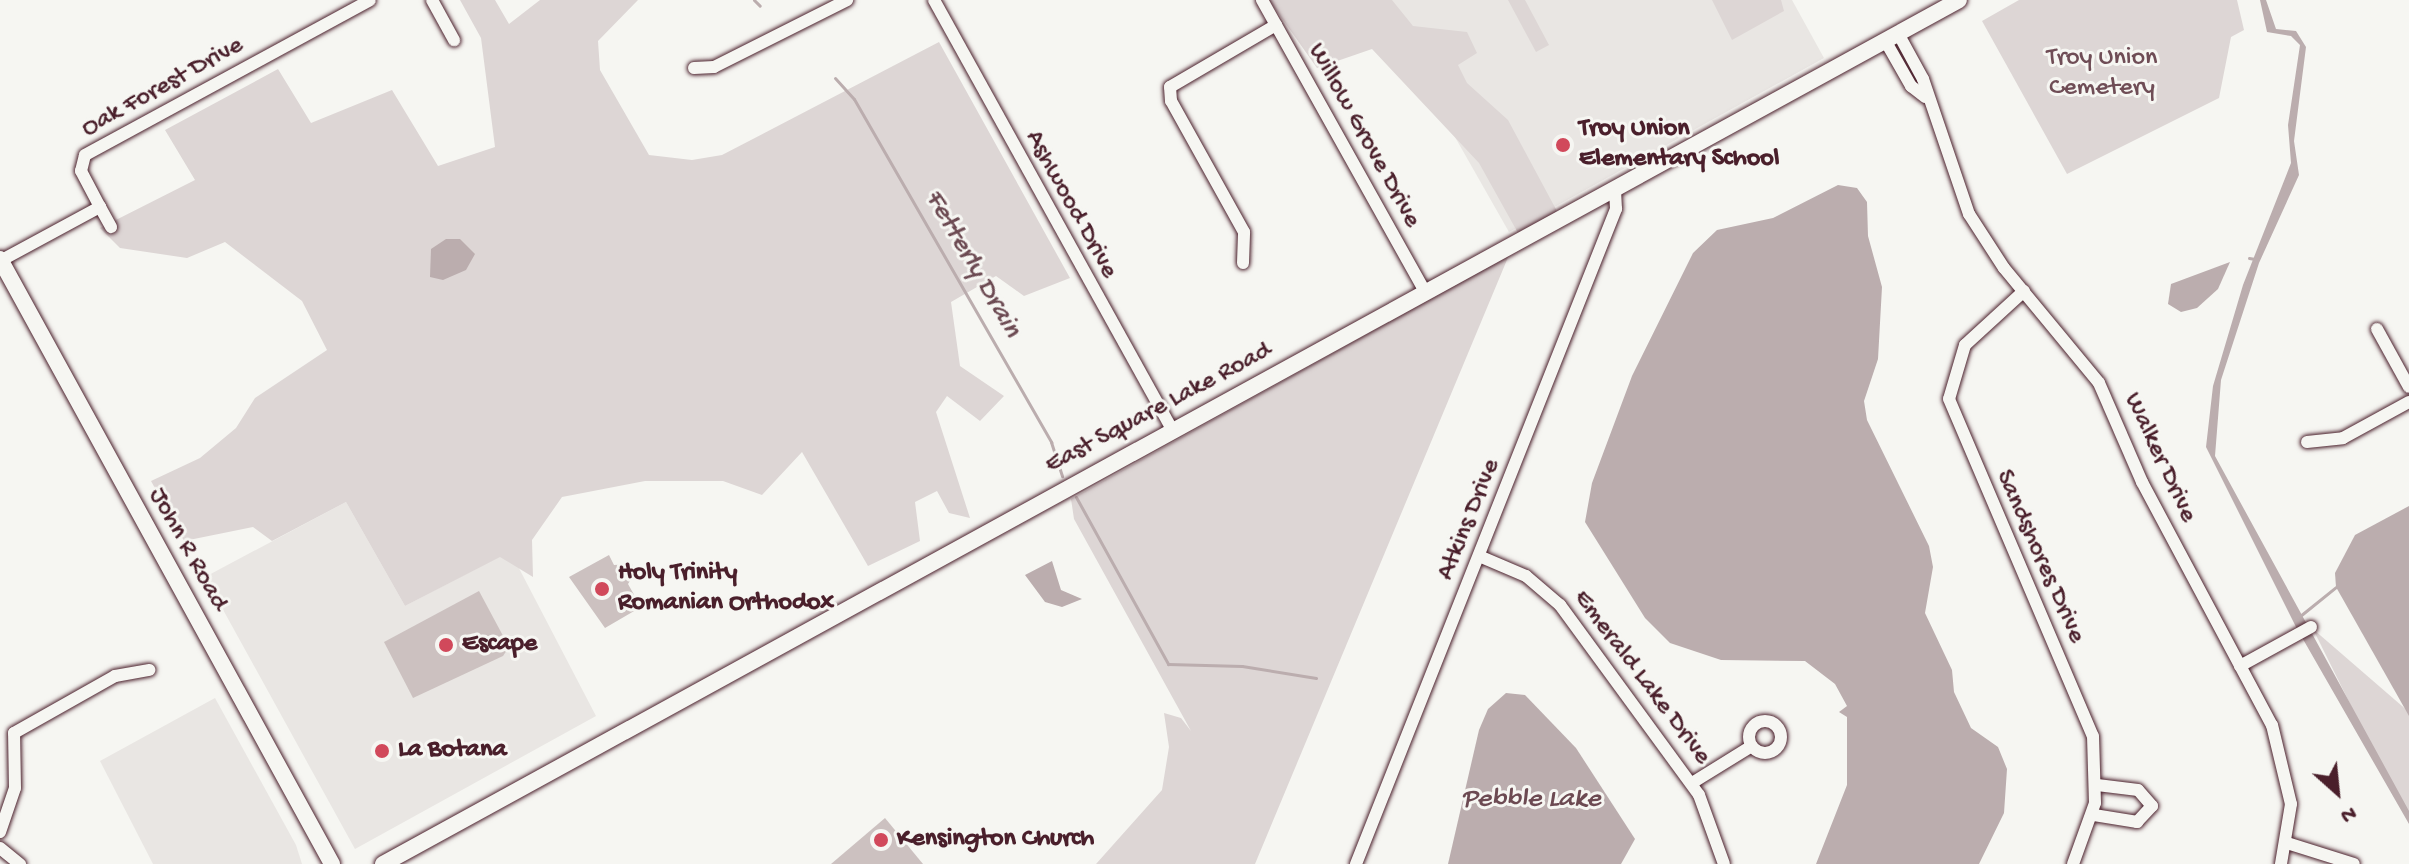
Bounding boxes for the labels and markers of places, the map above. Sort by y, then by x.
place label: Troy Union Elementary School [1579,114,1779,176]
marker: Troy Union Elementary School [1554,136,1572,154]
place label: Holy Trinity Romanian Orthodox [618,558,834,620]
marker: Holy Trinity Romanian Orthodox [593,580,611,598]
place label: Escape [462,629,537,661]
marker: Escape [437,636,455,654]
place label: La Botana [398,735,507,767]
marker: La Botana [373,742,391,760]
place label: Kensington Church [897,824,1094,856]
marker: Kensington Church [872,831,890,849]

